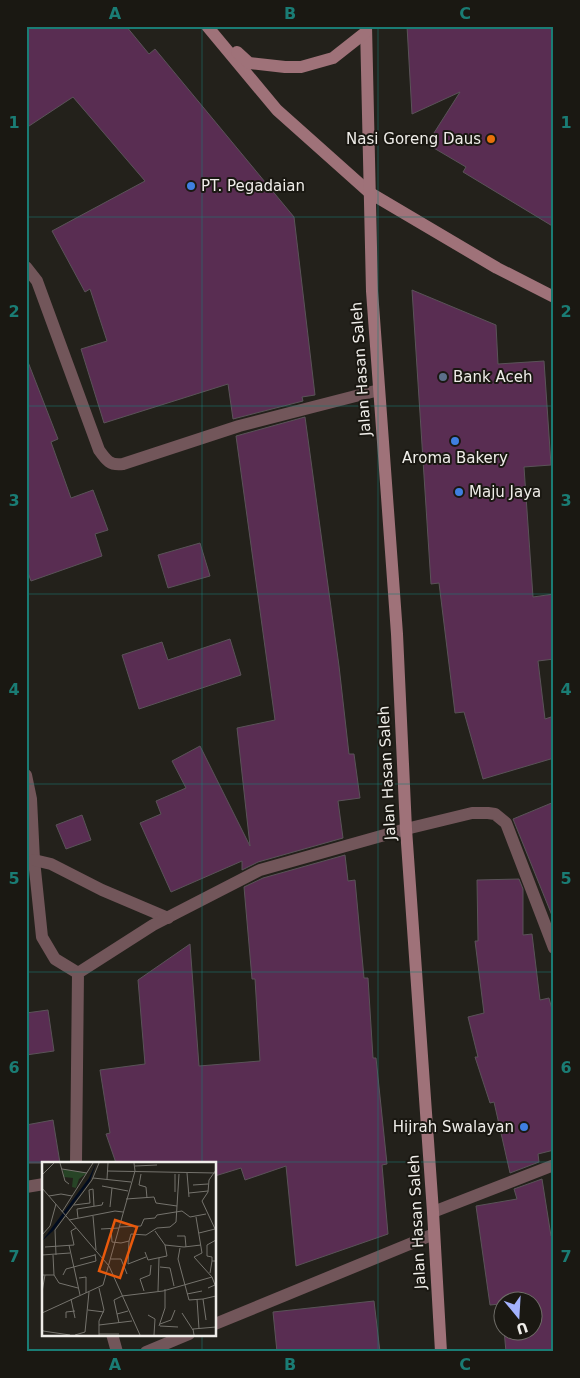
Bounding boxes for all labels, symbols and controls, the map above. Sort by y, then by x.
text: A [109,4,122,23]
text: B [284,4,296,23]
text: C [459,4,471,23]
text: 1 [8,113,20,132]
text: 1 [560,113,572,132]
place label: Nasi Goreng Daus [346,130,481,148]
marker: Nasi Goreng Daus [485,133,497,145]
place label: PT. Pegadaian [201,177,305,195]
marker: PT. Pegadaian [185,180,197,192]
street label: Jalan Hasan Saleh [347,301,375,438]
text: 2 [8,302,20,321]
text: 2 [560,302,572,321]
place label: Bank Aceh [453,368,532,386]
marker: Bank Aceh [437,371,449,383]
marker: Aroma Bakery [449,435,461,447]
place label: Aroma Bakery [402,449,508,467]
place label: Maju Jaya [469,483,541,501]
marker: Maju Jaya [453,486,465,498]
text: 3 [8,491,20,510]
text: 3 [560,491,572,510]
text: 4 [8,680,20,699]
text: 4 [560,680,572,699]
street label: Jalan Hasan Saleh [374,705,400,842]
text: 5 [8,869,20,888]
text: 5 [560,869,572,888]
text: 6 [8,1058,20,1077]
text: 6 [560,1058,572,1077]
place label: Hijrah Swalayan [393,1118,514,1136]
marker: Hijrah Swalayan [518,1121,530,1133]
street label: Jalan Hasan Saleh [404,1154,430,1291]
inset map [42,1162,216,1336]
text: 7 [8,1247,20,1266]
text: 7 [560,1247,572,1266]
north arrow [492,1290,542,1340]
text: U [514,1319,530,1338]
text: A [109,1355,122,1374]
text: B [284,1355,296,1374]
text: C [459,1355,471,1374]

